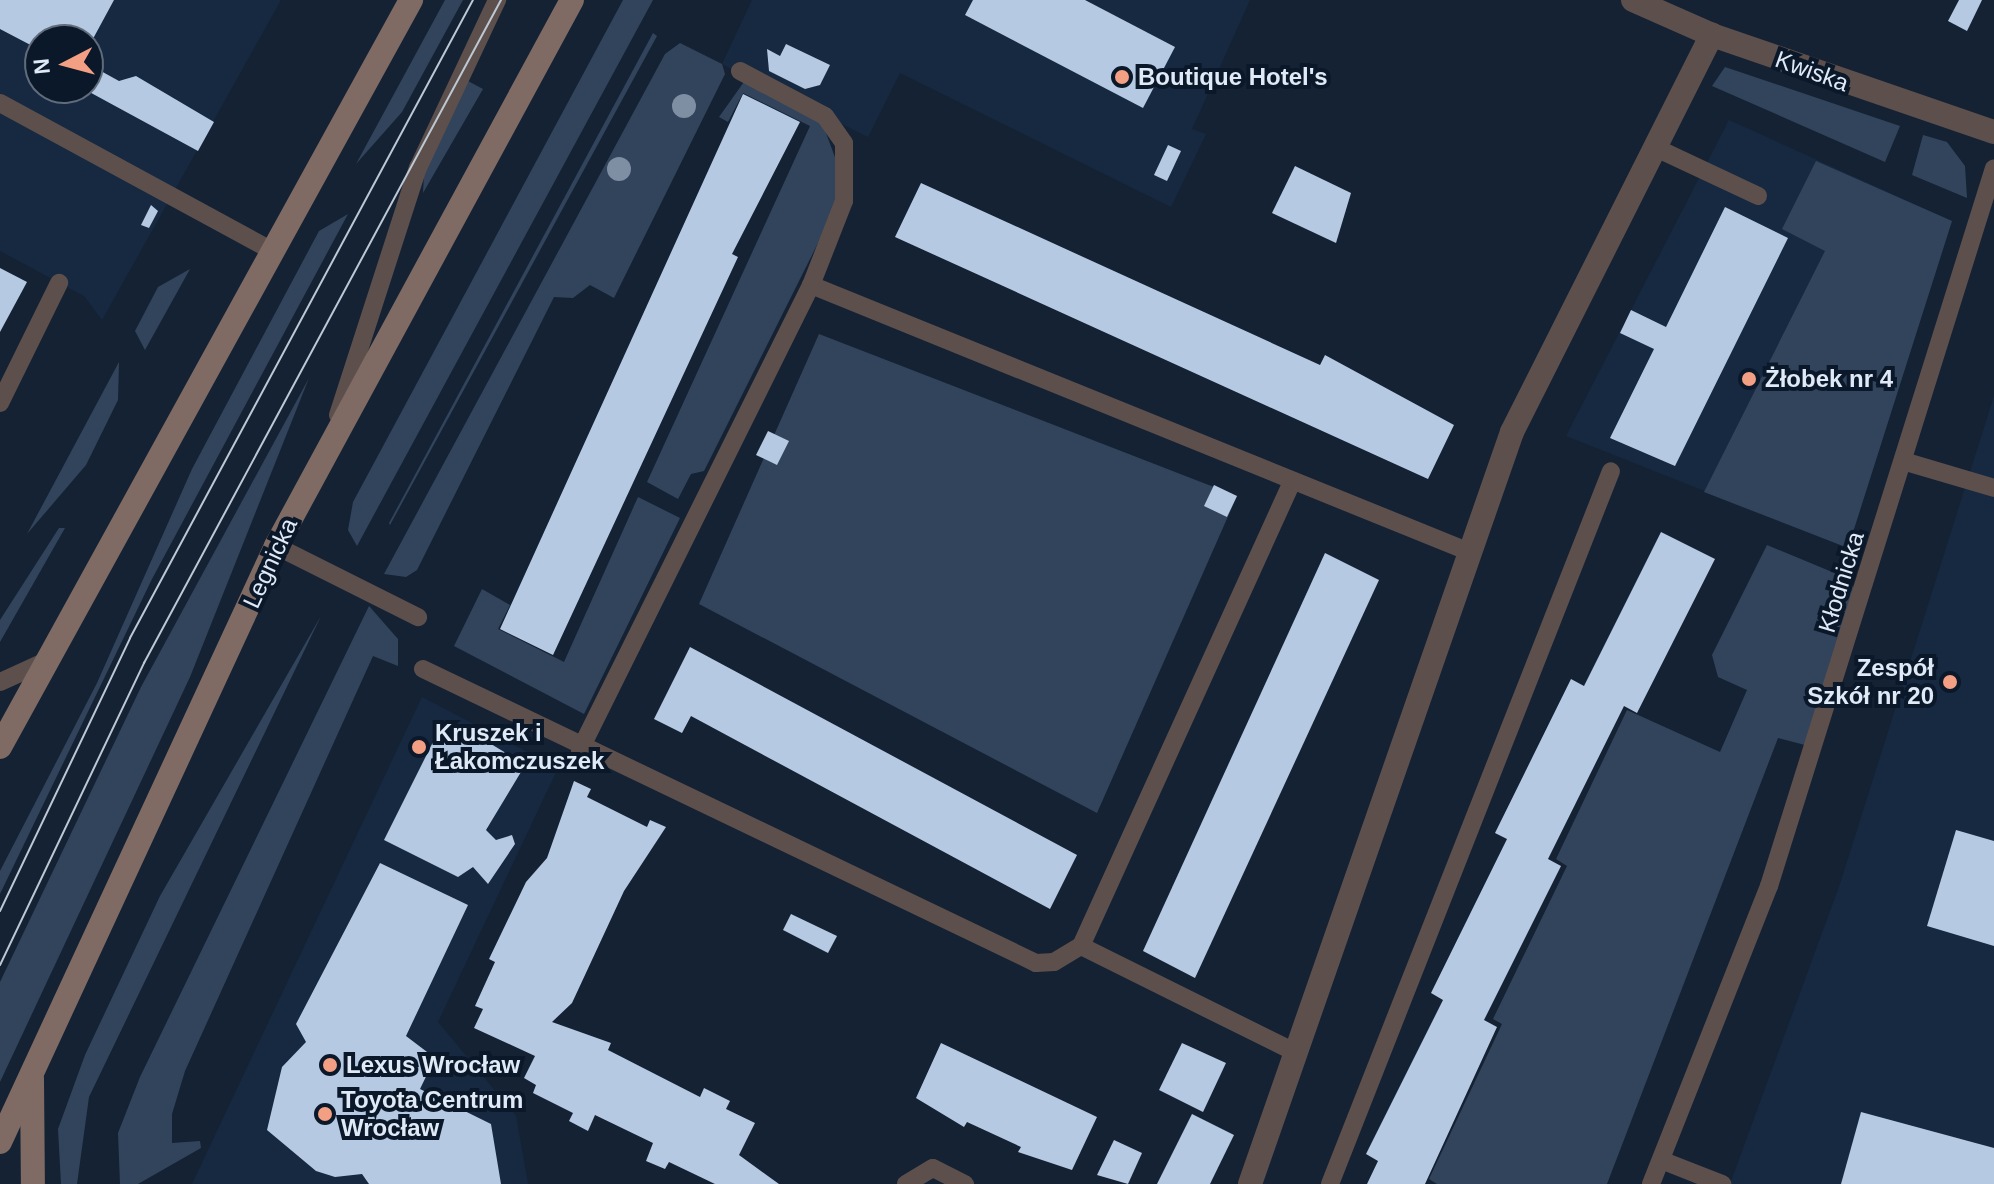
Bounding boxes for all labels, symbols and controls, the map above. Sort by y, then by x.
north arrow [24,24,104,104]
street label: Kwiska [1771,44,1853,98]
text: N [28,57,55,76]
place label: Boutique Hotel's [1138,63,1328,91]
marker: Boutique Hotel's [1113,68,1131,86]
place label: Żłobek nr 4 [1765,365,1893,393]
marker: Żłobek nr 4 [1740,370,1758,388]
street label: Legnicka [237,513,303,613]
street label: Kłodnicka [1812,528,1870,636]
place label: Zespół Szkół nr 20 [1807,654,1934,710]
marker: Zespół Szkół nr 20 [1941,673,1959,691]
place label: Kruszek i Łakomczuszek [435,719,604,775]
marker: Kruszek i Łakomczuszek [410,738,428,756]
place label: Lexus Wrocław [346,1051,520,1079]
marker: Lexus Wrocław [321,1056,339,1074]
place label: Toyota Centrum Wrocław [341,1086,523,1142]
marker: Toyota Centrum Wrocław [316,1105,334,1123]

